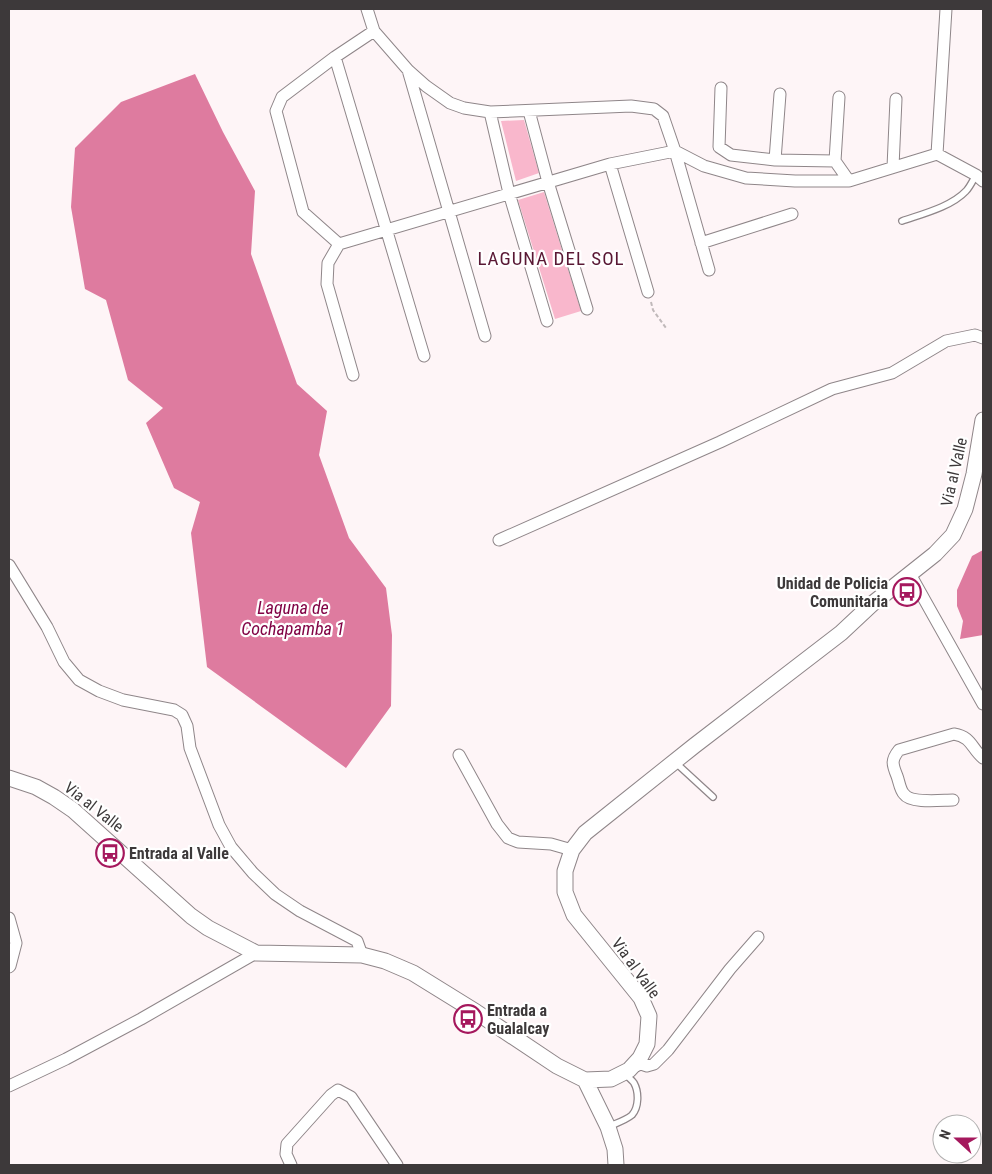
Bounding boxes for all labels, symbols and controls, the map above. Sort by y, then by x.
district label: LAGUNA DEL SOL [477,247,625,270]
street label: Via al Valle [937,436,971,508]
place label: Unidad de Policia Comunitaria [777,574,888,611]
bus stop icon: Unidad de Policia Comunitaria [892,577,922,607]
water label: Laguna de Cochapamba 1 [241,597,345,639]
street label: Via al Valle [61,778,127,836]
bus stop icon: Entrada al Valle [95,838,125,868]
place label: Entrada al Valle [129,844,229,863]
street label: Via al Valle [608,934,664,1002]
place label: Entrada a Gualalcay [487,1001,549,1038]
bus stop icon: Entrada a Gualalcay [453,1004,483,1034]
north arrow [932,1114,982,1164]
text: N [936,1127,954,1141]

